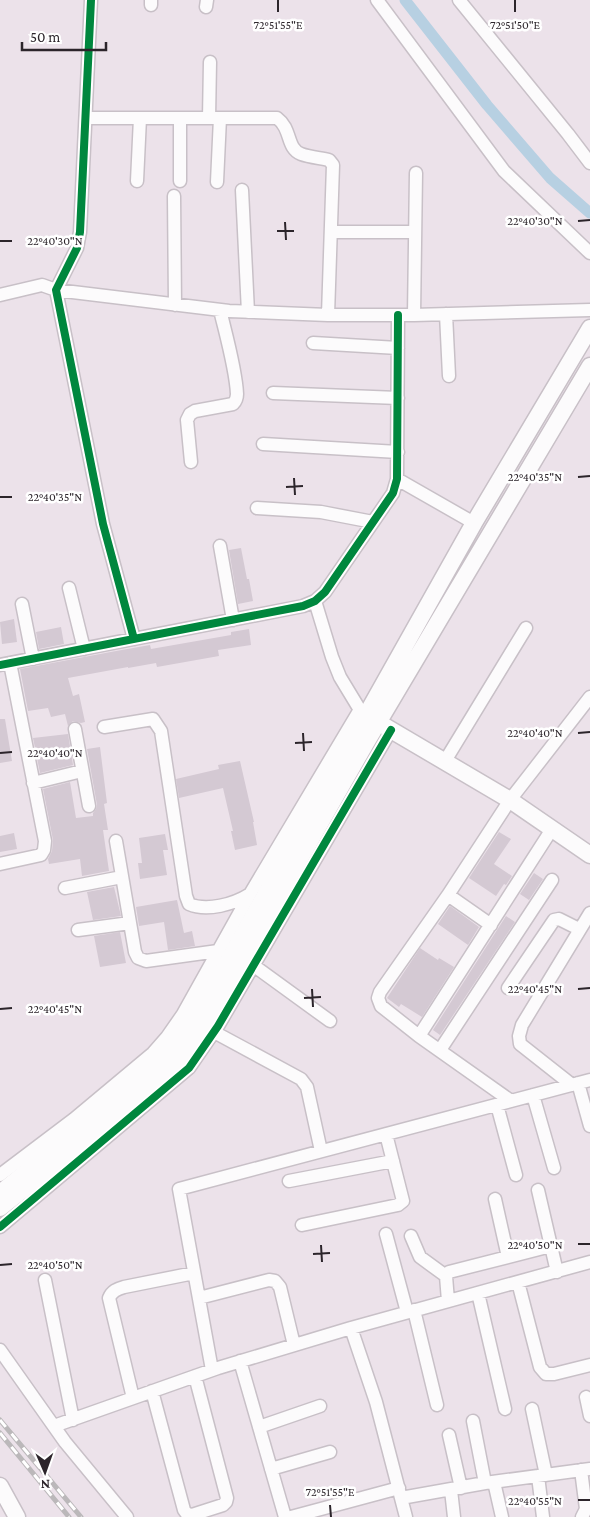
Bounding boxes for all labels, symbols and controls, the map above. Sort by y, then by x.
text: 72°51'55"E [253,18,303,32]
text: 72°51'50"E [490,18,541,32]
scale bar [22,20,106,52]
text: 50 m [30,29,60,45]
text: 22°40'30"N [507,214,563,228]
text: 22°40'30"N [27,234,83,248]
text: 22°40'35"N [508,470,562,484]
text: 22°40'35"N [28,490,82,504]
text: 22°40'40"N [507,726,563,740]
text: 22°40'40"N [27,746,83,760]
text: 22°40'45"N [508,982,562,996]
text: 22°40'45"N [28,1002,82,1016]
text: 22°40'50"N [507,1238,563,1252]
text: 22°40'50"N [27,1258,83,1272]
north arrow [20,1447,70,1497]
text: N [40,1477,51,1493]
text: 72°51'55"E [305,1485,355,1499]
text: 22°40'55"N [508,1494,562,1508]

